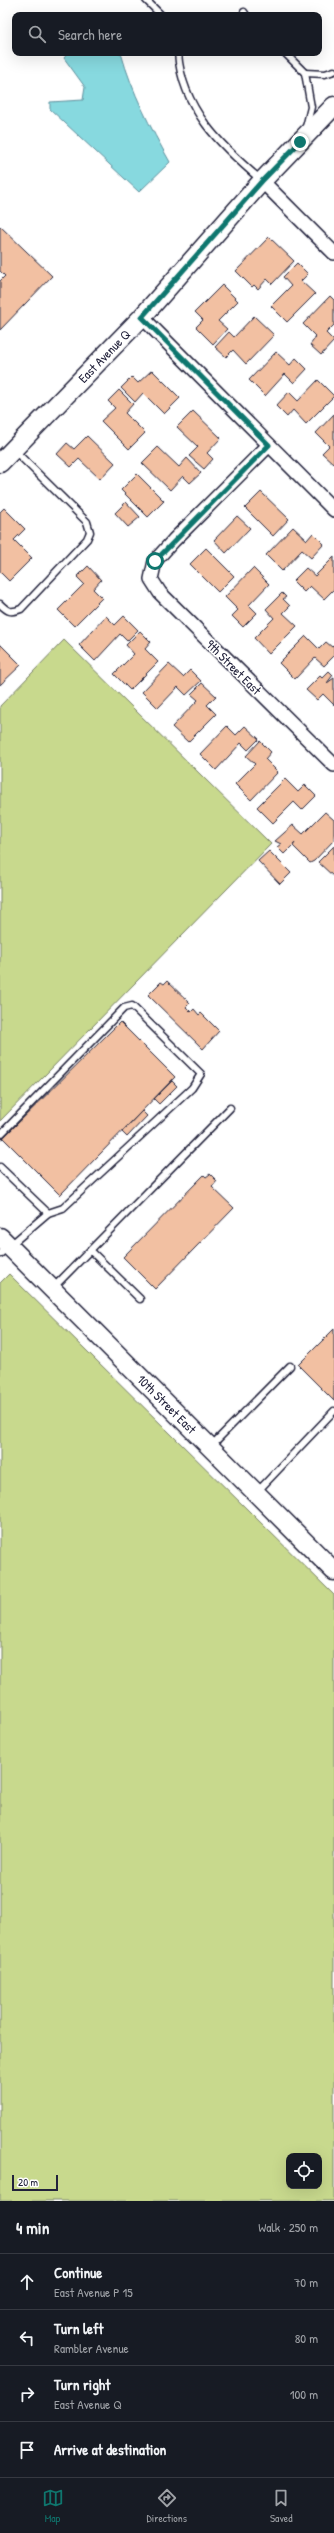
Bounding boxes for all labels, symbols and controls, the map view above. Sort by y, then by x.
search box [12,12,322,56]
icon: search [26,23,48,45]
text: Search here [58,24,122,45]
route end [291,133,309,151]
street label: East Avenue Q [74,325,134,387]
route start [146,552,164,570]
street label: 9th Street East [202,635,266,699]
street label: 10th Street East [133,1370,201,1438]
map controls [286,2153,322,2189]
button: locate [286,2153,322,2189]
scale bar [12,2173,58,2192]
text: 20 m [18,2175,38,2189]
text: 4 min [16,2216,49,2239]
text: Walk · 250 m [258,2218,318,2236]
text: Continue [54,2262,102,2283]
icon: ahead [16,2271,38,2293]
text: 70 m [294,2273,318,2291]
text: East Avenue P 15 [54,2283,133,2301]
text: Turn left [54,2318,104,2339]
icon: left [16,2327,38,2349]
text: 80 m [295,2329,318,2347]
text: Rambler Avenue [54,2339,129,2357]
text: Turn right [54,2374,110,2395]
icon: right [16,2383,38,2405]
text: 100 m [290,2385,318,2403]
text: East Avenue Q [54,2395,122,2413]
icon: arrive [16,2439,38,2461]
text: Arrive at destination [54,2439,166,2460]
tab: Map [42,2487,64,2525]
tab: Directions [147,2487,187,2525]
tab: Saved [270,2487,292,2525]

